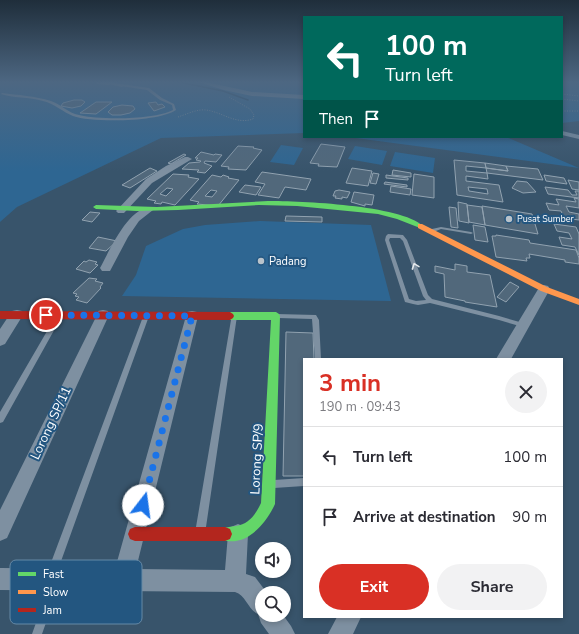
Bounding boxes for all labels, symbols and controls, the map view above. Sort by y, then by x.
text: 100 m [385,27,468,65]
icon: left [319,32,371,84]
text: Turn left [385,63,453,87]
icon: arrive [361,108,383,130]
text: Then [319,109,353,129]
place label: Pusat Sumber [517,213,575,225]
marker: Pusat Sumber [504,214,514,224]
place label: Padang [269,254,306,269]
marker: Padang [256,256,266,266]
one-way arrow [411,262,419,269]
pin [29,298,63,332]
icon: arrive [35,304,57,326]
text: 3 min [319,367,381,399]
button: close [505,371,547,413]
street label: Lorong SP/11 [26,383,76,463]
text: 190 m · 09:43 [319,398,401,416]
street label: Lorong SP/9 [246,423,268,495]
icon: left [319,446,341,468]
text: Turn left [353,447,412,467]
text: 100 m [503,447,547,467]
position arrow [122,484,164,526]
icon: arrive [319,506,341,528]
text: Arrive at destination [353,507,496,527]
text: 90 m [512,507,547,527]
map controls [255,542,291,622]
button: sound [255,542,291,578]
legend [10,560,142,624]
button: Exit [319,564,429,610]
button: Share [437,564,547,610]
text: Fast [43,567,64,582]
text: Slow [43,585,68,600]
button: search [255,586,291,622]
text: Jam [42,603,62,618]

